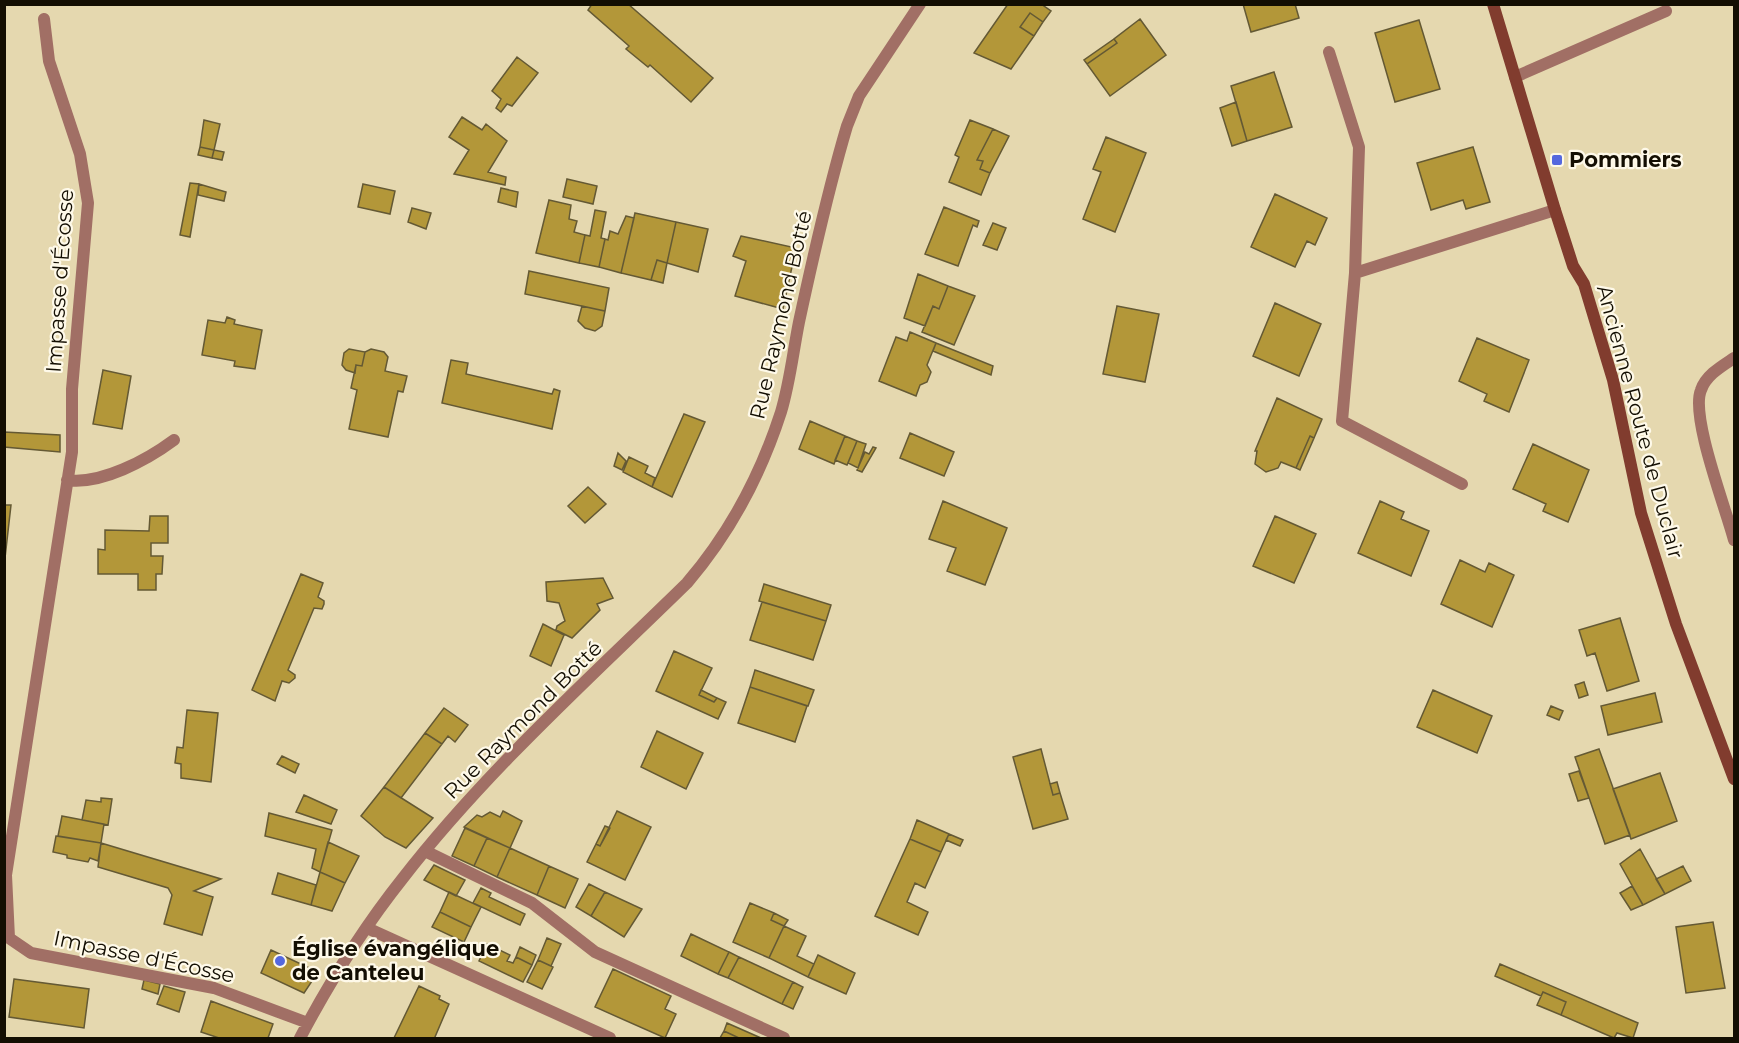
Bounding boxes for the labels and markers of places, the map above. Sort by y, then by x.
place label: Pommiers [1569,147,1682,172]
marker: Pommiers [1550,153,1564,167]
place label: Église évangélique de Canteleu [292,936,499,985]
marker: Église évangélique de Canteleu [273,954,287,968]

